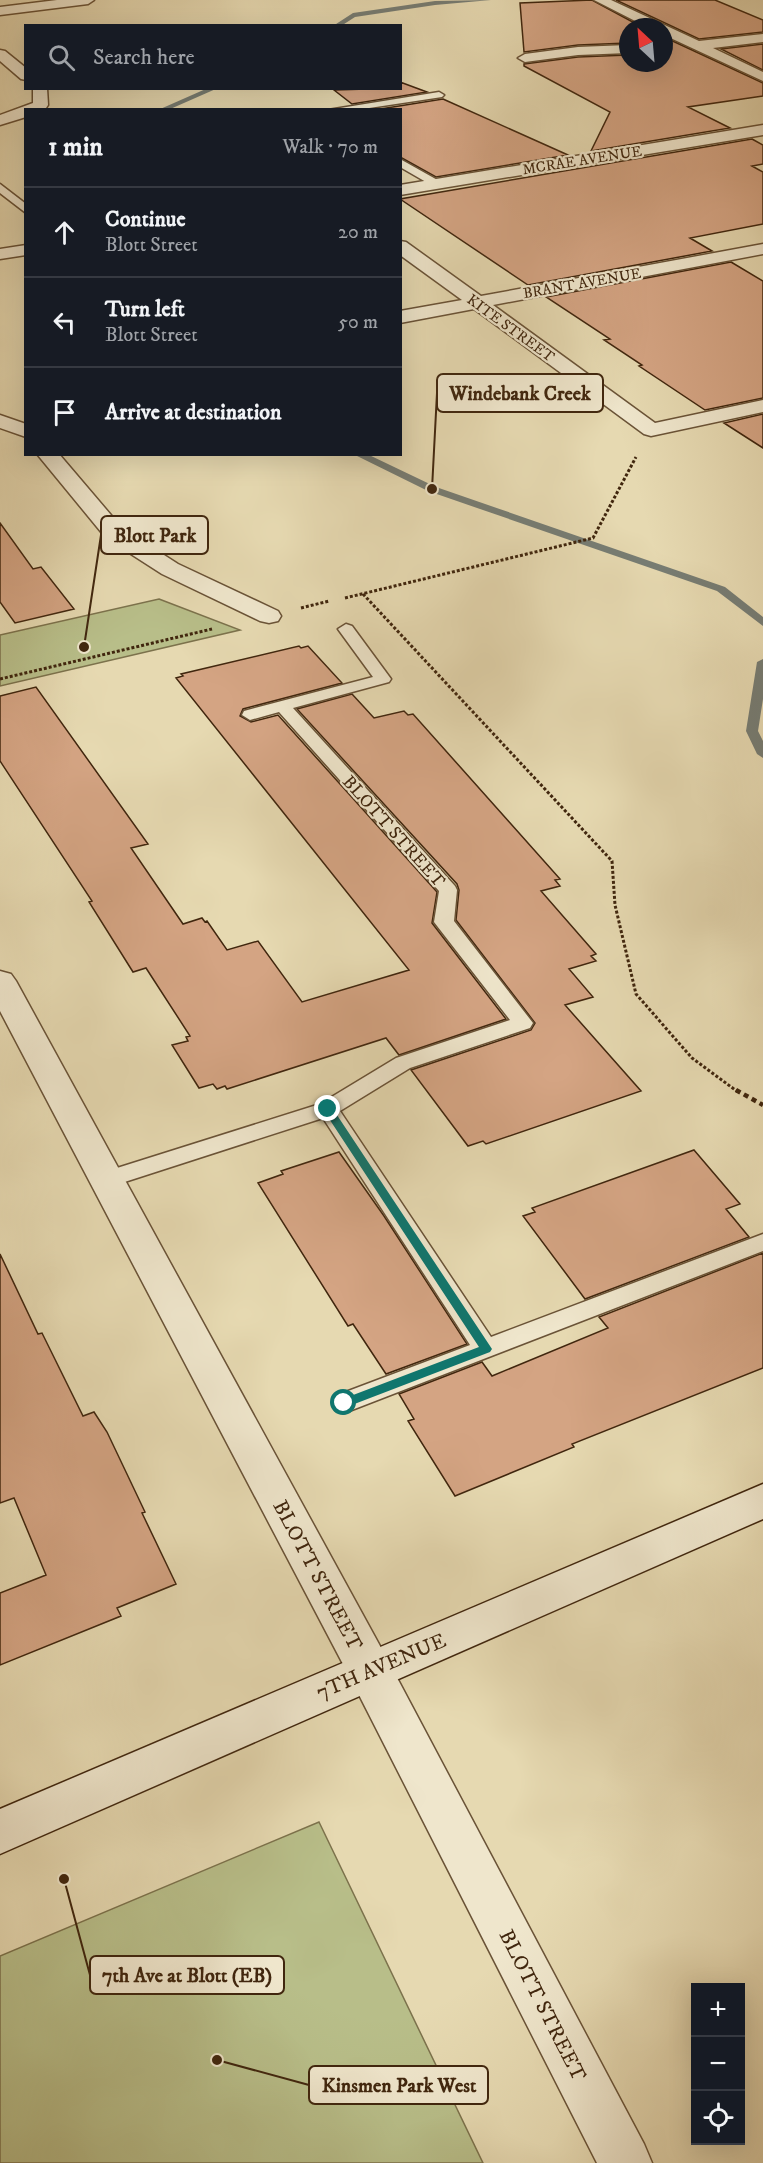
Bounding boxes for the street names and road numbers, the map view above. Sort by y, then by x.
street label: MCRAE AVENUE [521,142,644,179]
street label: BRANT AVENUE [522,264,643,303]
street label: KITE STREET [463,290,559,367]
street label: BLOTT STREET [337,771,449,892]
street label: BLOTT STREET [267,1496,368,1655]
street label: 7TH AVENUE [313,1628,450,1706]
street label: BLOTT STREET [493,1925,592,2086]

